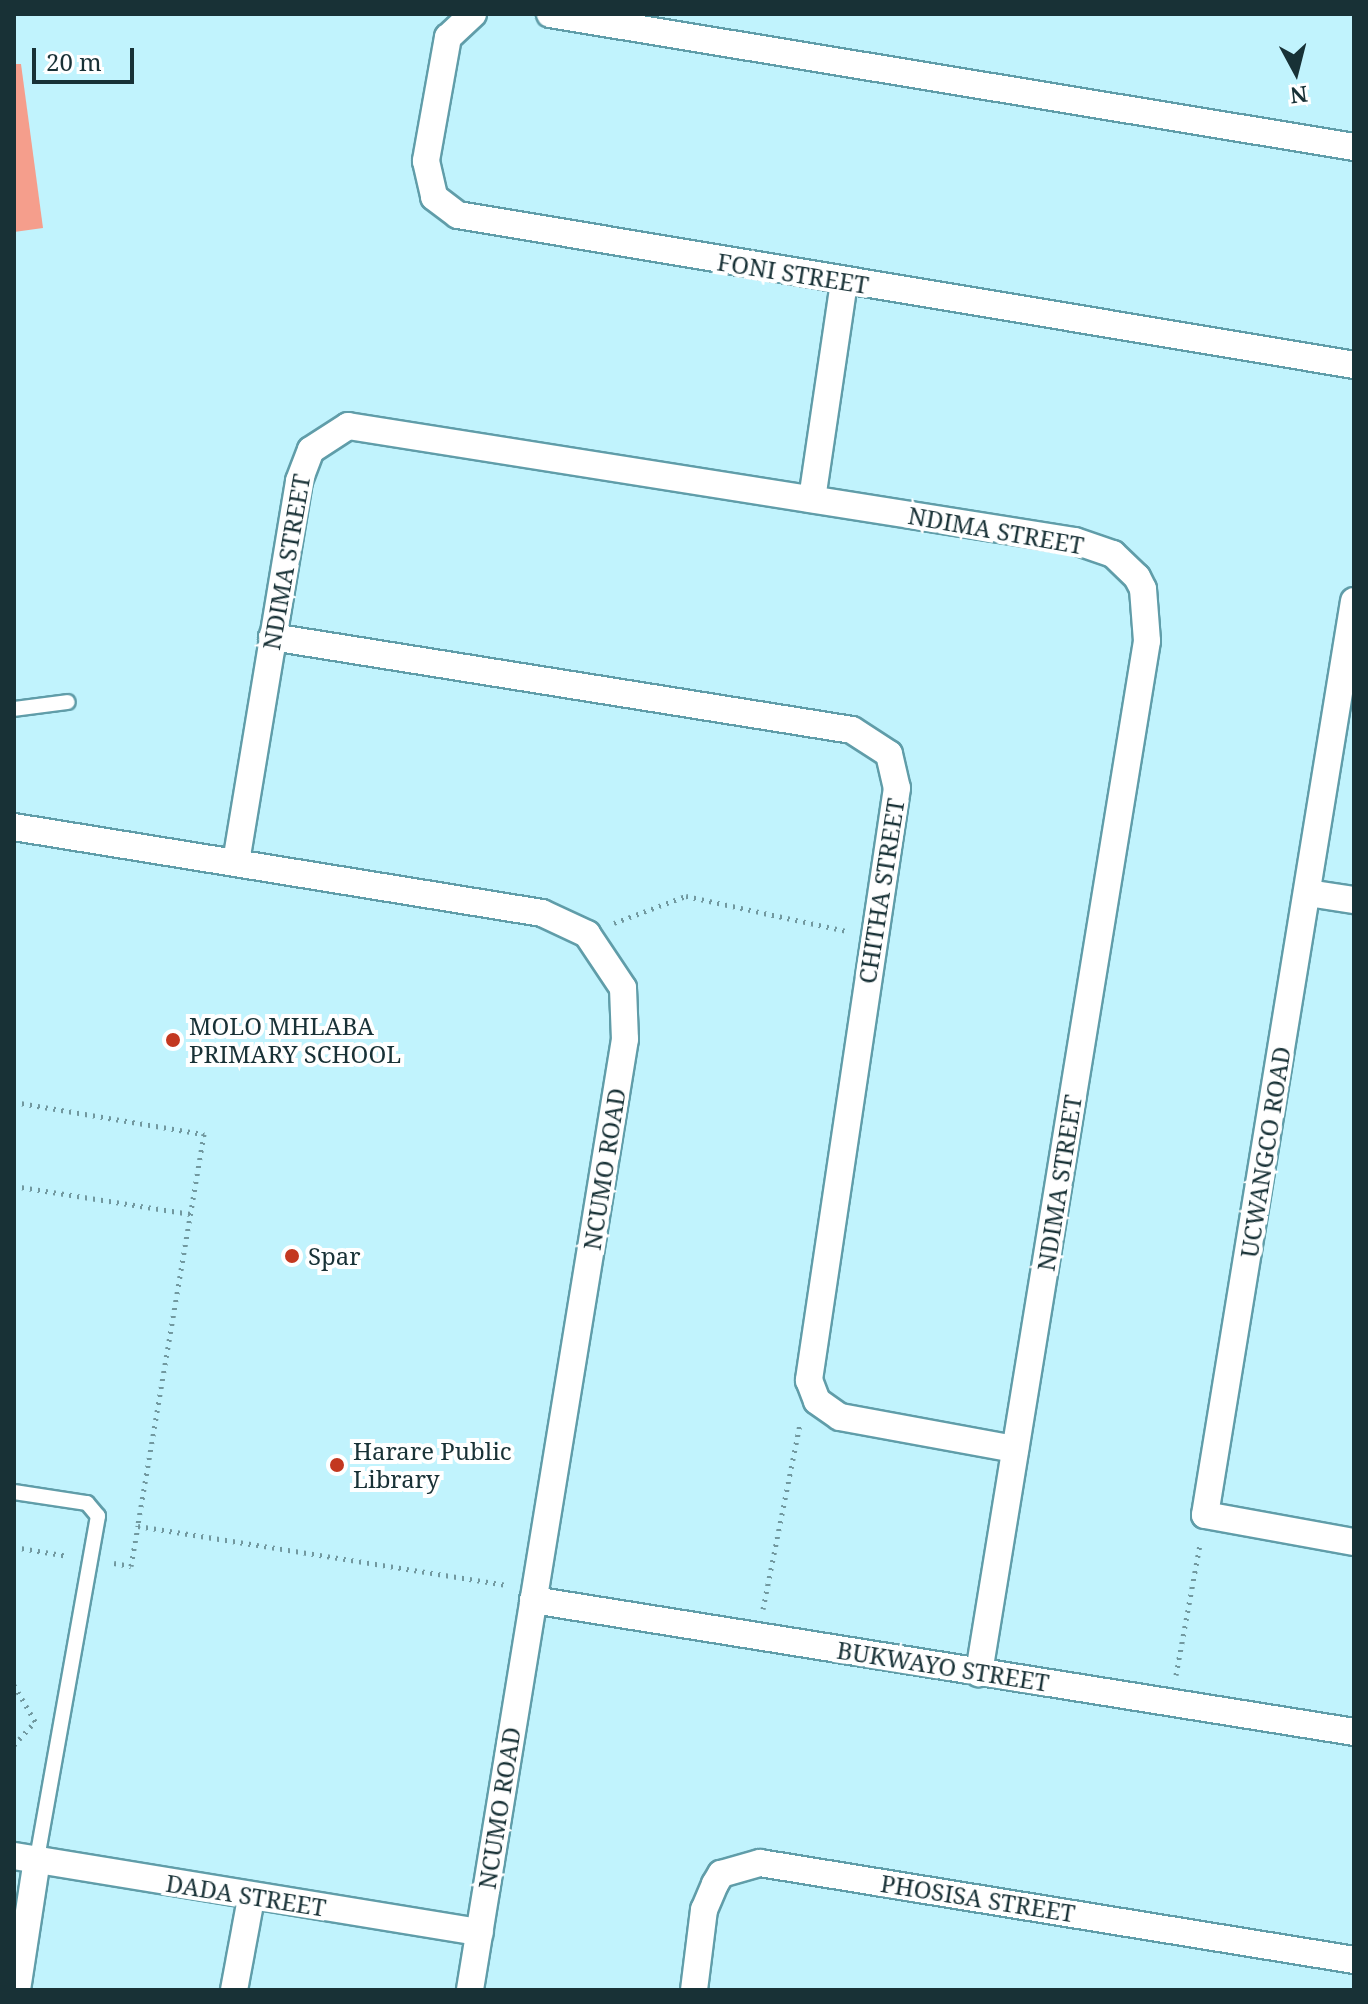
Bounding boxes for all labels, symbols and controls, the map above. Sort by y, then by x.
scale bar [36,32,138,82]
north arrow [1256,32,1336,112]
text: 20 m [46,45,102,78]
text: N [1288,80,1309,112]
street label: FONI STREET [715,247,871,299]
street label: NDIMA STREET [256,472,316,652]
street label: NDIMA STREET [906,500,1086,560]
street label: CHITHA STREET [852,796,910,986]
place label: MOLO MHLABA PRIMARY SCHOOL [189,1012,401,1068]
marker: MOLO MHLABA PRIMARY SCHOOL [164,1031,182,1049]
street label: UCWANGCO ROAD [1234,1044,1296,1260]
street label: NCUMO ROAD [577,1086,631,1252]
street label: NDIMA STREET [1031,1093,1087,1273]
place label: Spar [308,1242,361,1270]
marker: Spar [283,1247,301,1265]
place label: Harare Public Library [353,1437,512,1493]
marker: Harare Public Library [328,1456,346,1474]
street label: BUKWAYO STREET [835,1635,1051,1697]
street label: NCUMO ROAD [472,1725,526,1891]
street label: DADA STREET [164,1868,328,1922]
street label: PHOSISA STREET [879,1868,1077,1928]

